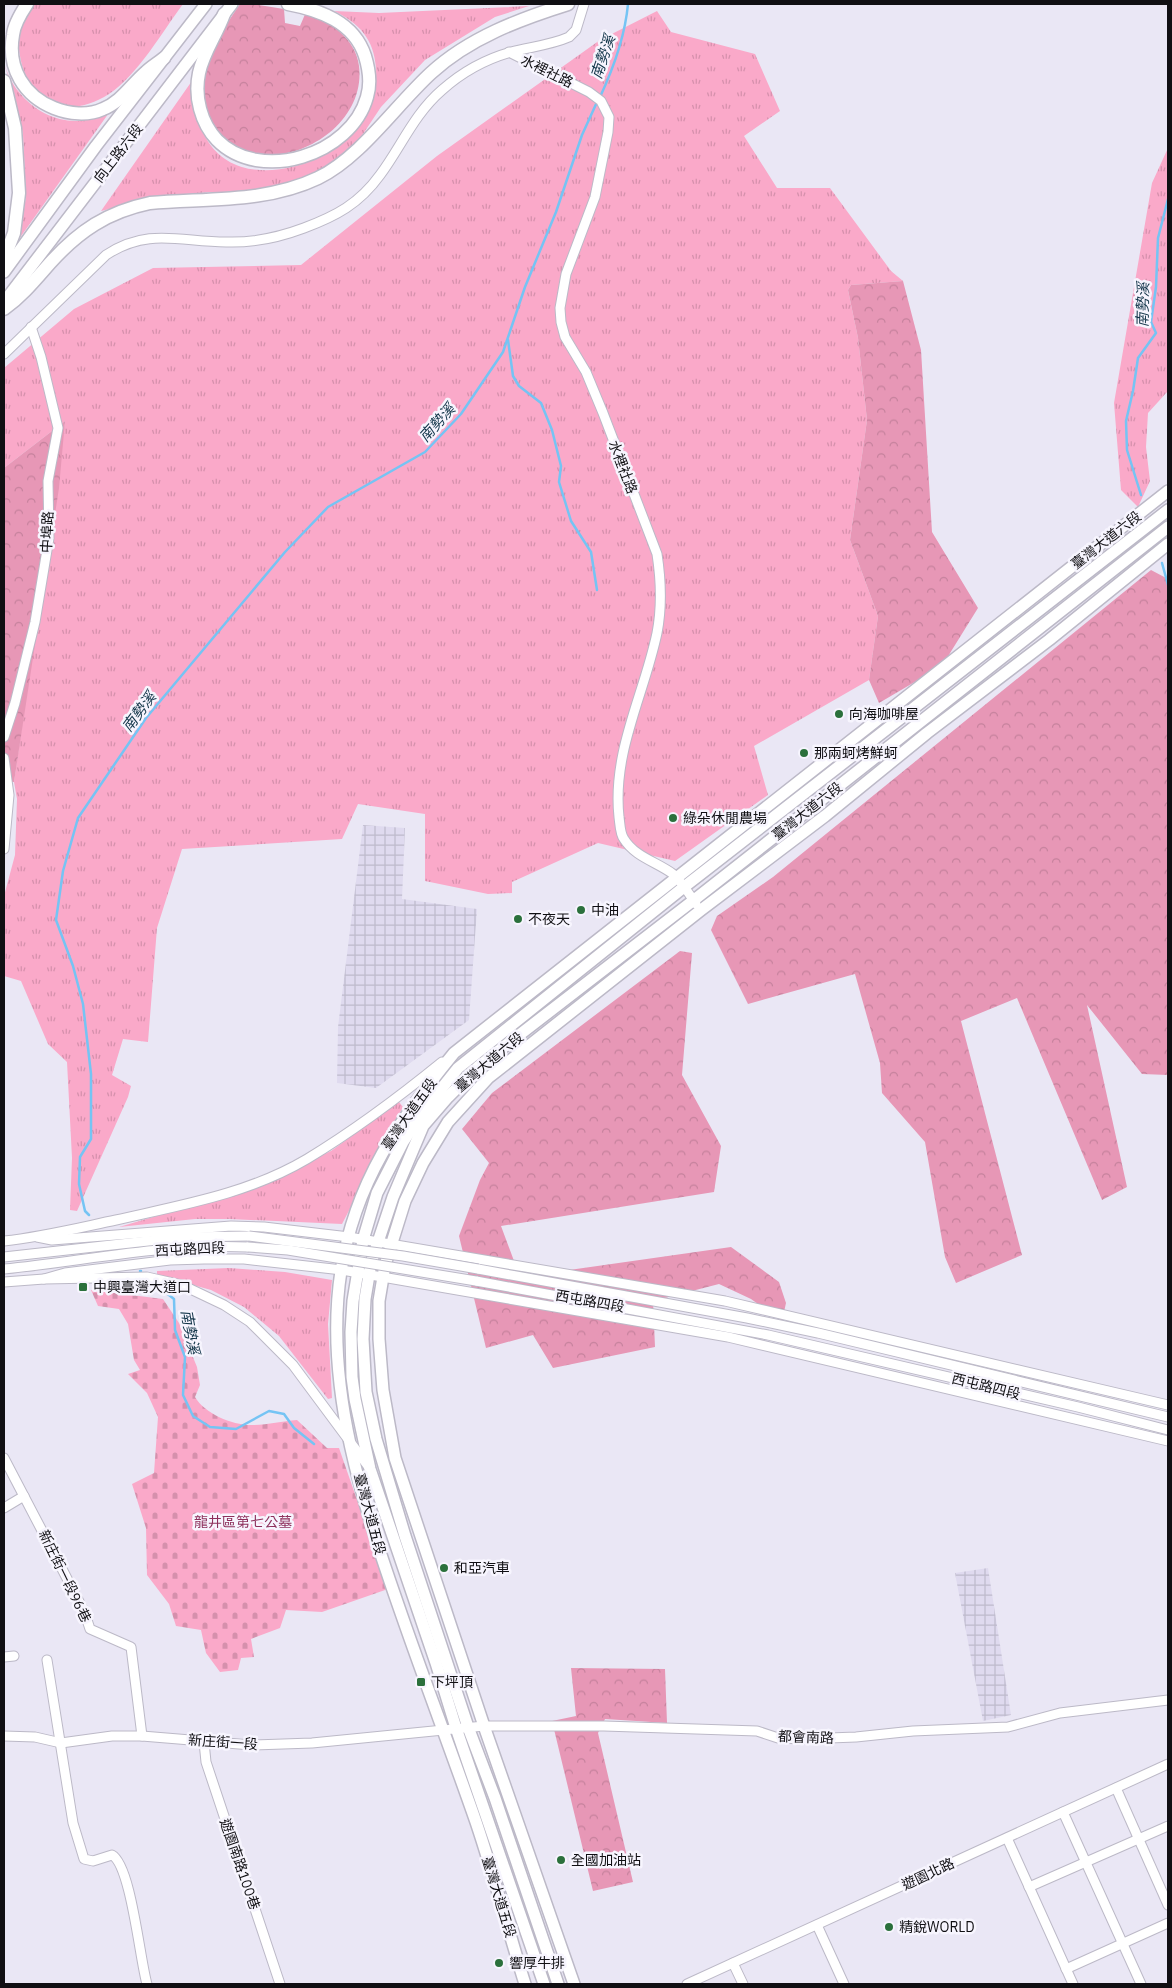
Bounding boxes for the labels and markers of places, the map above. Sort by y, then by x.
place label: 向海咖啡屋 [849,705,919,723]
marker: 向海咖啡屋 [833,708,845,720]
place label: 那兩蚵烤鮮蚵 [814,744,898,762]
marker: 那兩蚵烤鮮蚵 [798,747,810,759]
place label: 綠朵休閒農場 [683,809,767,827]
marker: 綠朵休閒農場 [667,812,679,824]
place label: 中油 [591,901,619,919]
marker: 中油 [575,904,587,916]
place label: 不夜天 [528,910,570,928]
marker: 不夜天 [512,913,524,925]
place label: 中興臺灣大道口 [93,1278,191,1296]
marker: 中興臺灣大道口 [77,1281,89,1293]
place label: 和亞汽車 [454,1559,510,1577]
marker: 和亞汽車 [438,1562,450,1574]
place label: 下坪頂 [431,1673,473,1691]
marker: 下坪頂 [415,1676,427,1688]
place label: 全國加油站 [571,1851,641,1869]
marker: 全國加油站 [555,1854,567,1866]
place label: 精銳WORLD [899,1918,975,1936]
marker: 精銳WORLD [883,1921,895,1933]
place label: 響厚牛排 [509,1954,565,1972]
marker: 響厚牛排 [493,1957,505,1969]

